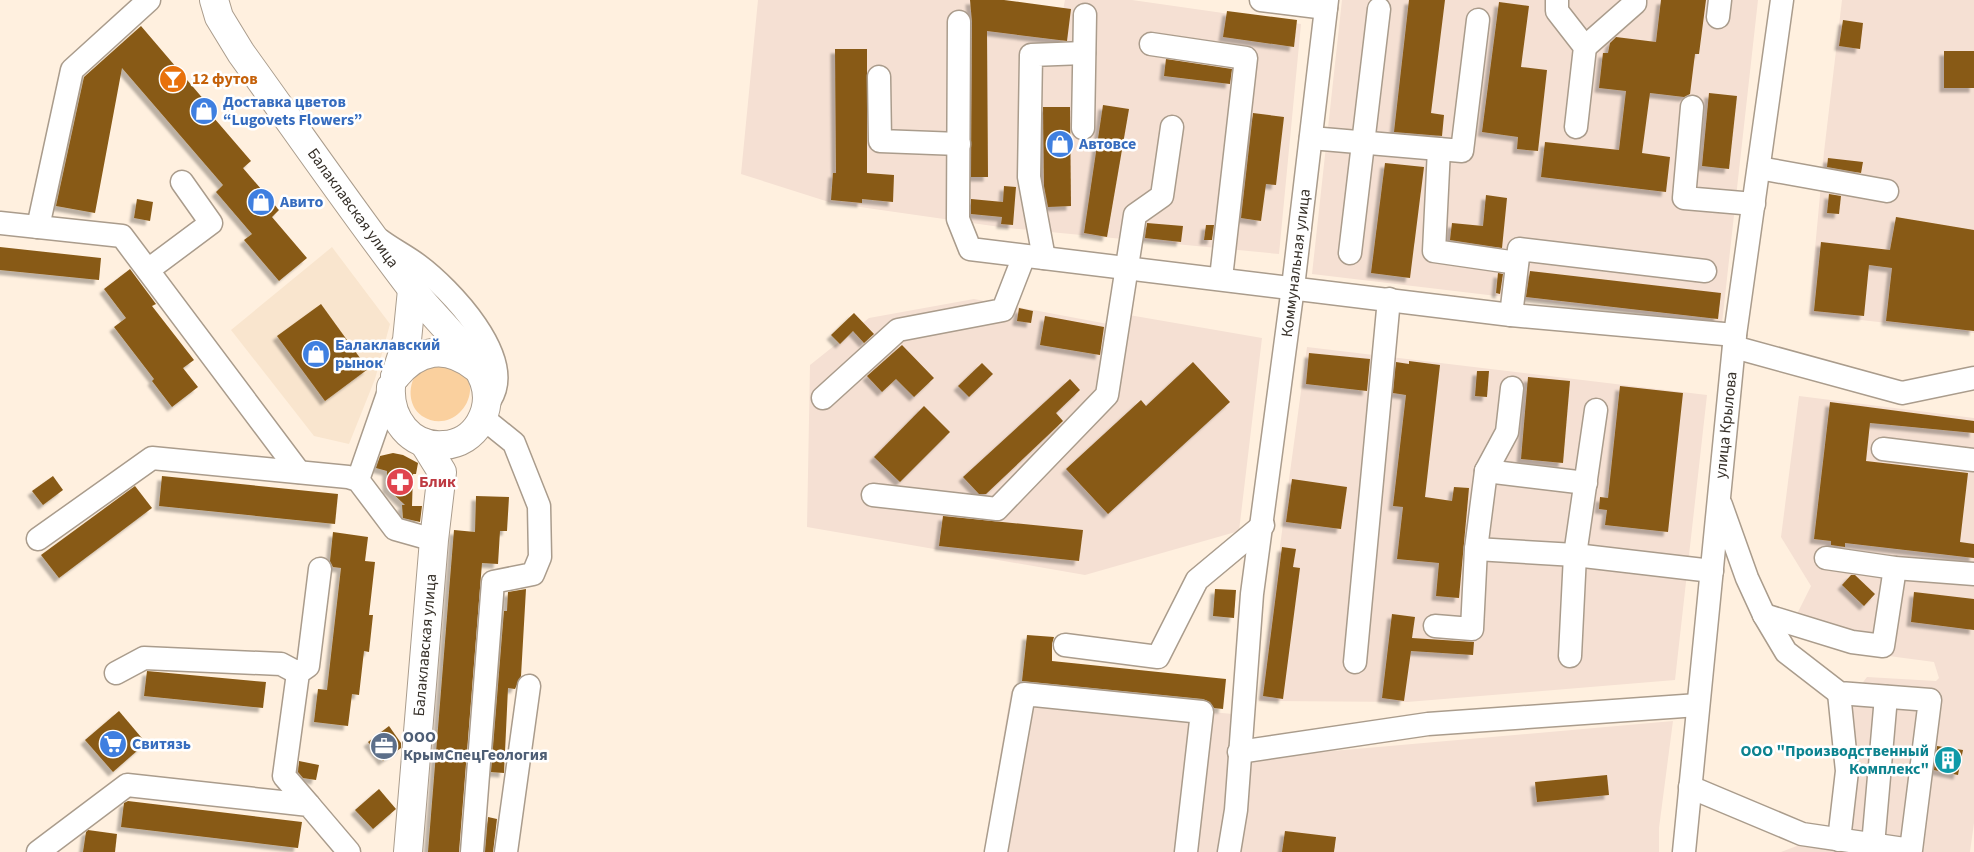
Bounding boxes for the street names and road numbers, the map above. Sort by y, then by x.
street label: Балаклавская улица [302,144,404,272]
street label: Коммунальная улица [1276,188,1316,338]
street label: улица Крылова [1709,370,1743,480]
street label: Балаклавская улица [408,573,442,717]

